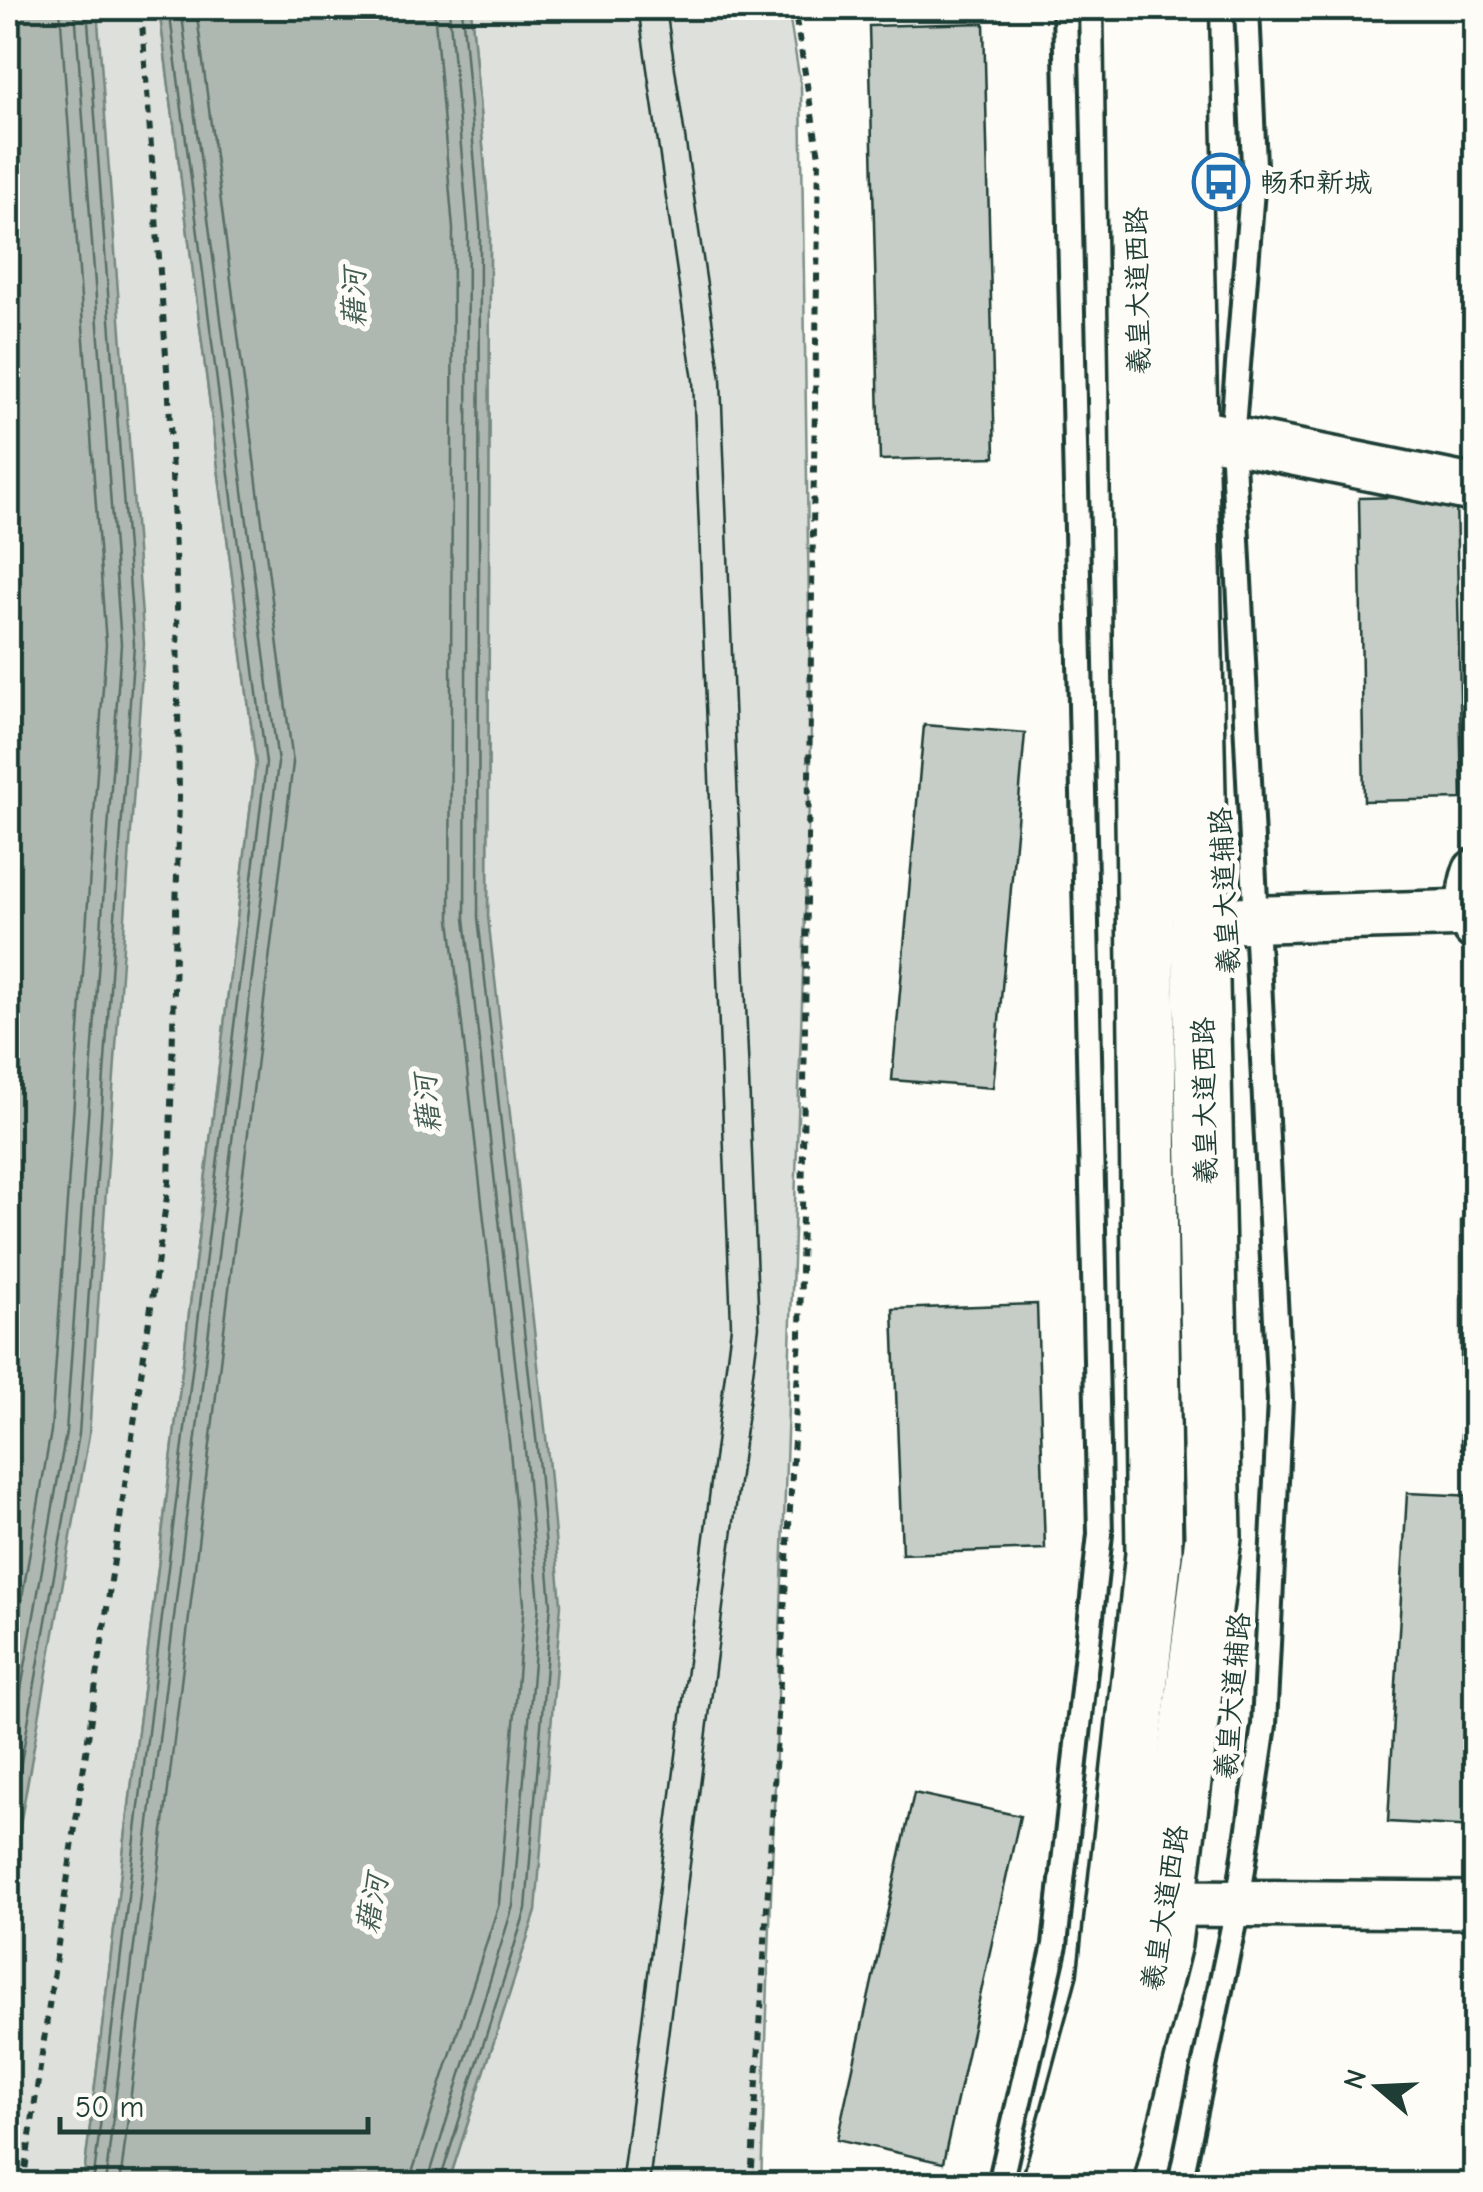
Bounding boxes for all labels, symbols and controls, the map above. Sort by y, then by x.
bus stop icon: 畅和新城 [1191,152,1251,212]
place label: 畅和新城 [1260,167,1372,199]
street label: 羲皇大道西路 [1121,207,1155,375]
water label: 藉河 [337,263,372,328]
street label: 羲皇大道辅路 [1205,806,1245,976]
street label: 羲皇大道西路 [1188,1017,1222,1185]
water label: 藉河 [407,1068,448,1135]
street label: 羲皇大道辅路 [1210,1611,1256,1781]
street label: 羲皇大道西路 [1136,1823,1194,1994]
water label: 藉河 [350,1866,396,1937]
north arrow [1328,2037,1428,2137]
text: N [1337,2065,1373,2093]
scale bar [60,2072,368,2134]
text: 50 m [75,2090,144,2125]

